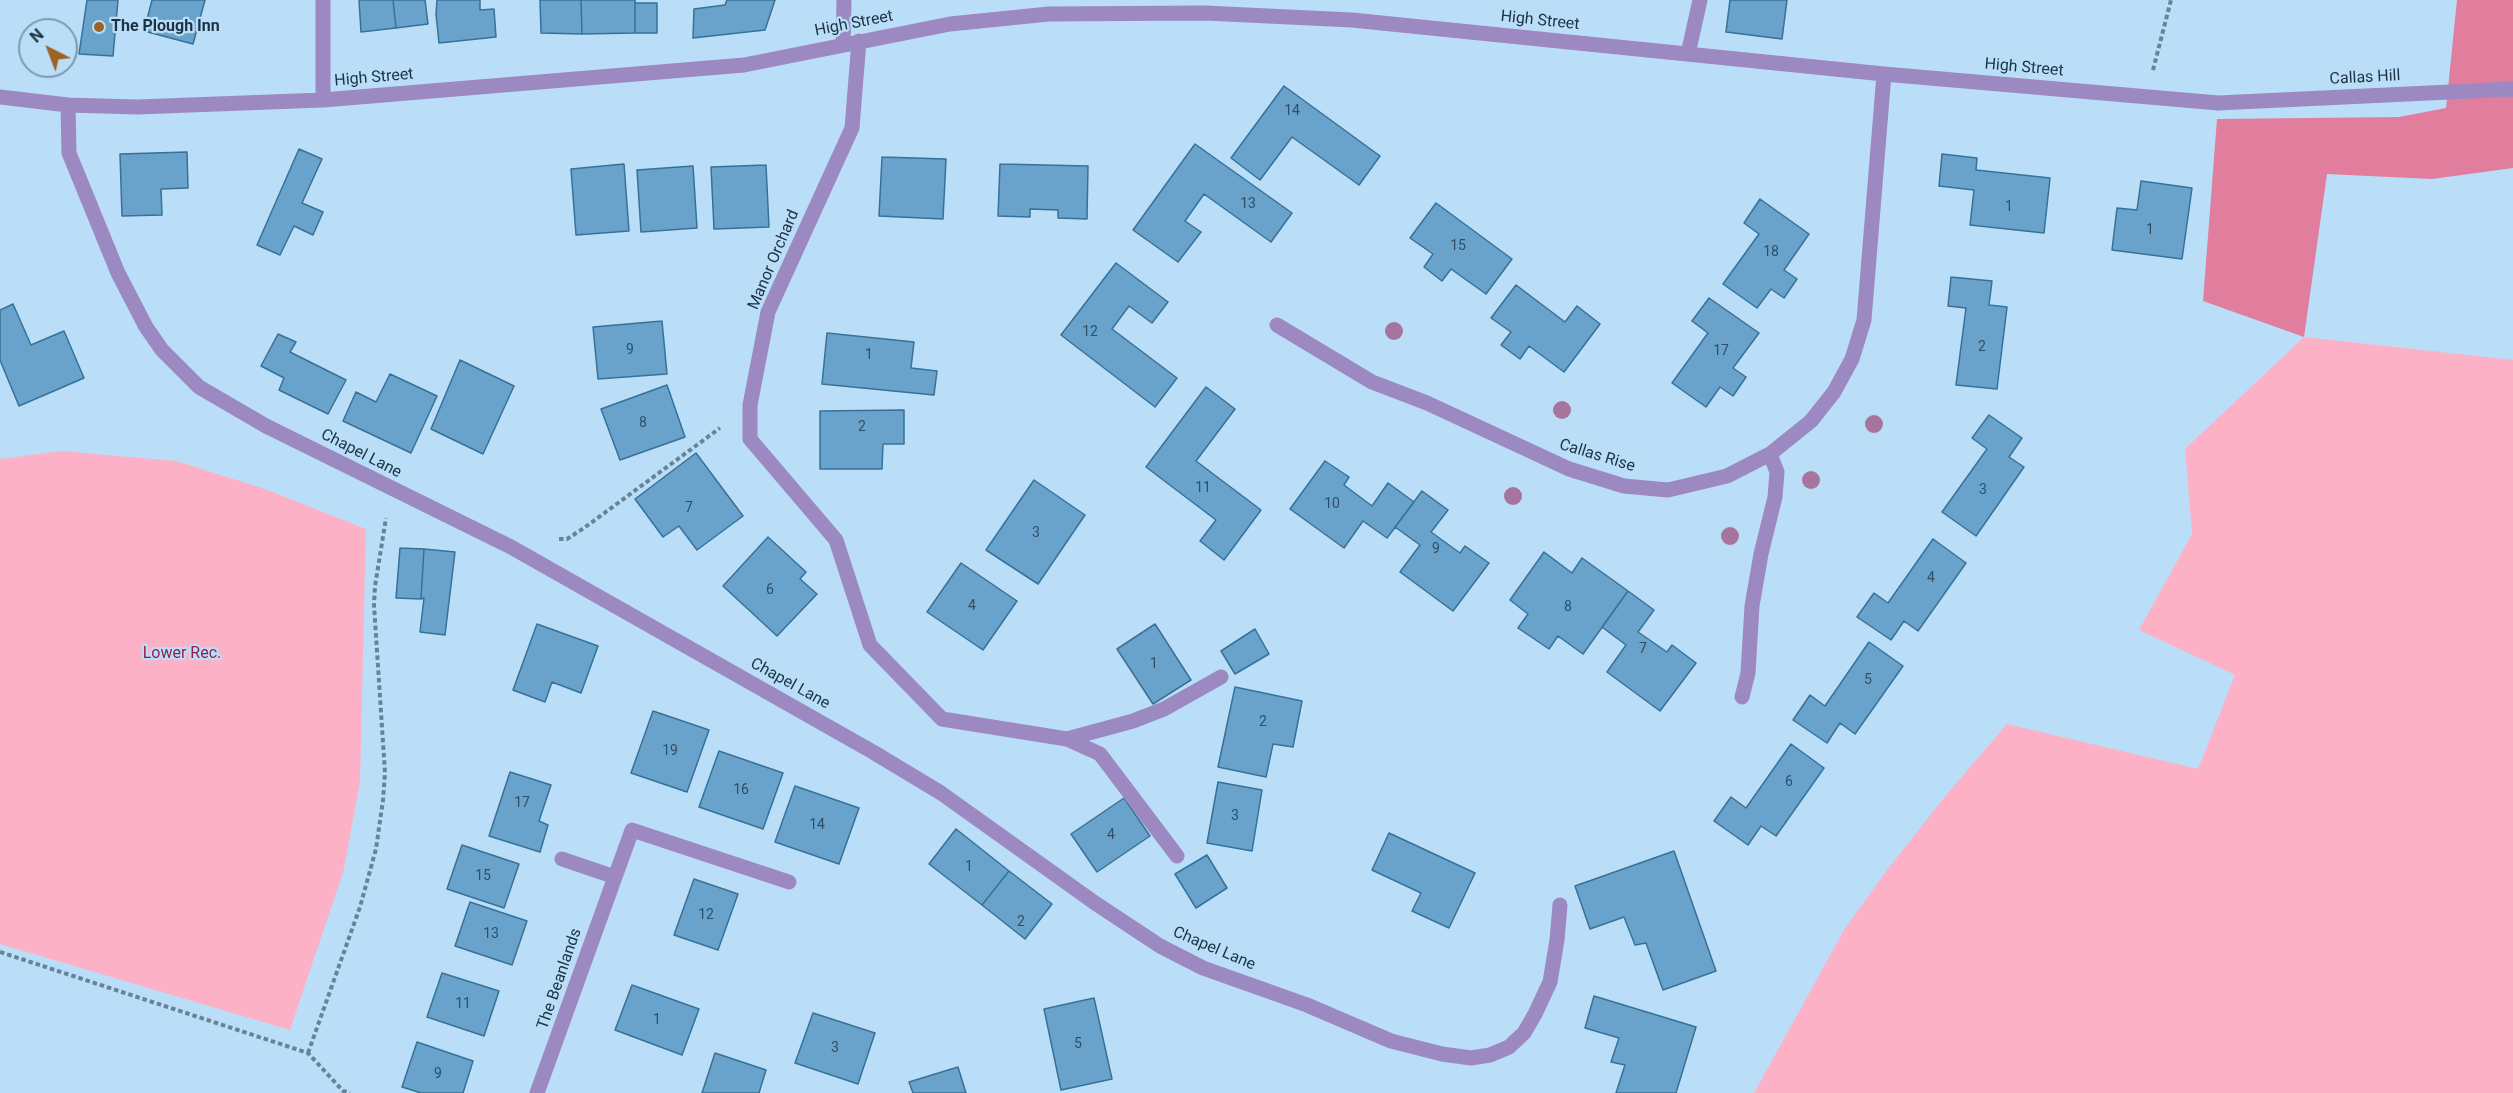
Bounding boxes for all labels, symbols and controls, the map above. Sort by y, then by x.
street label: High Street [813,7,895,41]
street label: High Street [1500,7,1580,35]
place label: The Plough Inn [111,17,220,37]
north arrow [18,18,78,78]
marker: The Plough Inn [92,20,106,34]
text: N [26,25,48,47]
street label: High Street [1984,55,2064,81]
street label: High Street [334,65,414,91]
street label: Callas Hill [2329,67,2401,89]
house number: 14 [1284,103,1300,119]
house number: 13 [1240,196,1256,212]
house number: 1 [2005,199,2013,215]
street label: Manor Orchard [744,207,804,313]
house number: 1 [2146,222,2154,238]
house number: 15 [1450,238,1466,254]
house number: 18 [1763,244,1779,260]
house number: 12 [1082,324,1098,340]
house number: 2 [1978,339,1986,355]
house number: 9 [626,342,634,358]
house number: 17 [1713,343,1729,359]
house number: 1 [865,347,873,363]
house number: 8 [639,415,647,431]
house number: 2 [858,419,866,435]
street label: Chapel Lane [317,425,405,483]
street label: Callas Rise [1557,435,1637,477]
house number: 11 [1195,480,1211,496]
house number: 3 [1979,482,1987,498]
house number: 10 [1324,496,1340,512]
house number: 7 [685,500,693,516]
house number: 3 [1032,525,1040,541]
house number: 9 [1432,541,1440,557]
house number: 4 [1927,570,1935,586]
house number: 6 [766,582,774,598]
house number: 4 [968,598,976,614]
house number: 8 [1564,599,1572,615]
house number: 7 [1639,641,1647,657]
park label: Lower Rec. [143,644,221,664]
street label: Chapel Lane [747,654,833,714]
house number: 1 [1150,656,1158,672]
house number: 5 [1864,672,1872,688]
house number: 2 [1259,714,1267,730]
house number: 19 [662,743,678,759]
house number: 6 [1785,774,1793,790]
house number: 16 [733,782,749,798]
house number: 17 [514,795,530,811]
house number: 3 [1231,808,1239,824]
house number: 14 [809,817,825,833]
house number: 4 [1107,827,1115,843]
house number: 1 [965,859,973,875]
house number: 15 [475,868,491,884]
house number: 12 [698,907,714,923]
house number: 2 [1017,914,1025,930]
street label: Chapel Lane [1170,923,1258,975]
house number: 13 [483,926,499,942]
street label: The Beanlands [534,926,586,1032]
house number: 11 [455,996,471,1012]
house number: 1 [653,1012,661,1028]
house number: 5 [1074,1036,1082,1052]
house number: 3 [831,1040,839,1056]
house number: 9 [434,1066,442,1082]

